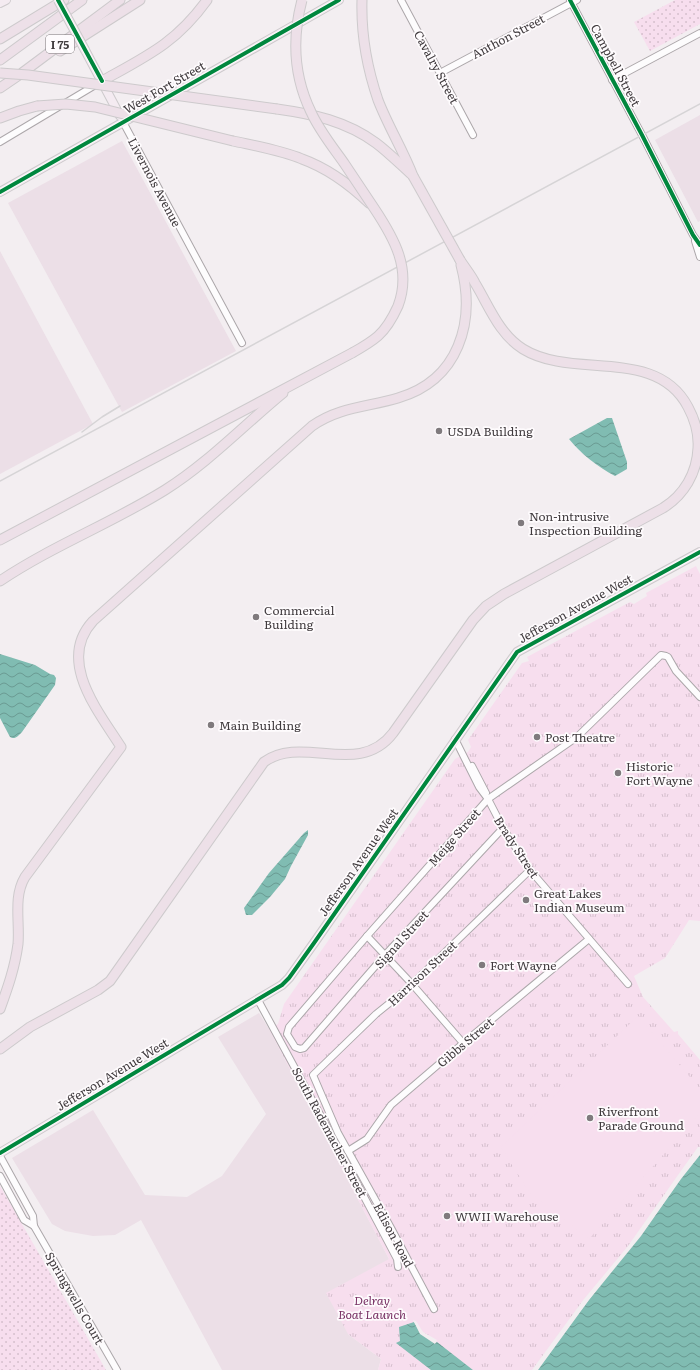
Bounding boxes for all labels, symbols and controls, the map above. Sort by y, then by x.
street label: Anthon Street [468,9,548,63]
street label: Campbell Street [587,20,645,110]
street label: Cavalry Street [410,27,464,107]
road number: I 75 [46,35,74,53]
street label: West Fort Street [120,56,208,118]
street label: Livernois Avenue [124,134,186,230]
place label: USDA Building [447,422,533,440]
marker: USDA Building [434,426,444,436]
place label: Non-intrusive Inspection Building [529,507,643,539]
marker: Non-intrusive Inspection Building [516,518,526,528]
street label: Jefferson Avenue West [515,569,636,647]
place label: Commercial Building [264,601,335,633]
marker: Commercial Building [251,612,261,622]
place label: Main Building [219,716,301,734]
marker: Main Building [206,720,216,730]
place label: Post Theatre [545,728,615,746]
marker: Post Theatre [532,732,542,742]
place label: Historic Fort Wayne [626,757,692,789]
marker: Historic Fort Wayne [613,768,623,778]
street label: Jefferson Avenue West [314,804,402,920]
street label: Meige Street [424,804,484,870]
street label: Brady Street [490,812,544,882]
place label: Great Lakes Indian Museum [534,884,625,916]
marker: Great Lakes Indian Museum [521,895,531,905]
street label: Signal Street [370,906,432,972]
street label: Harrison Street [383,936,461,1010]
place label: Fort Wayne [490,956,556,974]
marker: Fort Wayne [477,960,487,970]
street label: Gibbs Street [433,1013,497,1071]
street label: Jefferson Avenue West [52,1033,172,1115]
street label: South Rademacher Street [288,1064,372,1200]
place label: Riverfront Parade Ground [598,1102,685,1134]
marker: Riverfront Parade Ground [585,1113,595,1123]
street label: Edison Road [369,1200,419,1271]
place label: WWII Warehouse [455,1207,558,1225]
marker: WWII Warehouse [442,1211,452,1221]
street label: Springwells Court [41,1248,109,1348]
park label: Delray Boat Launch [338,1291,406,1323]

